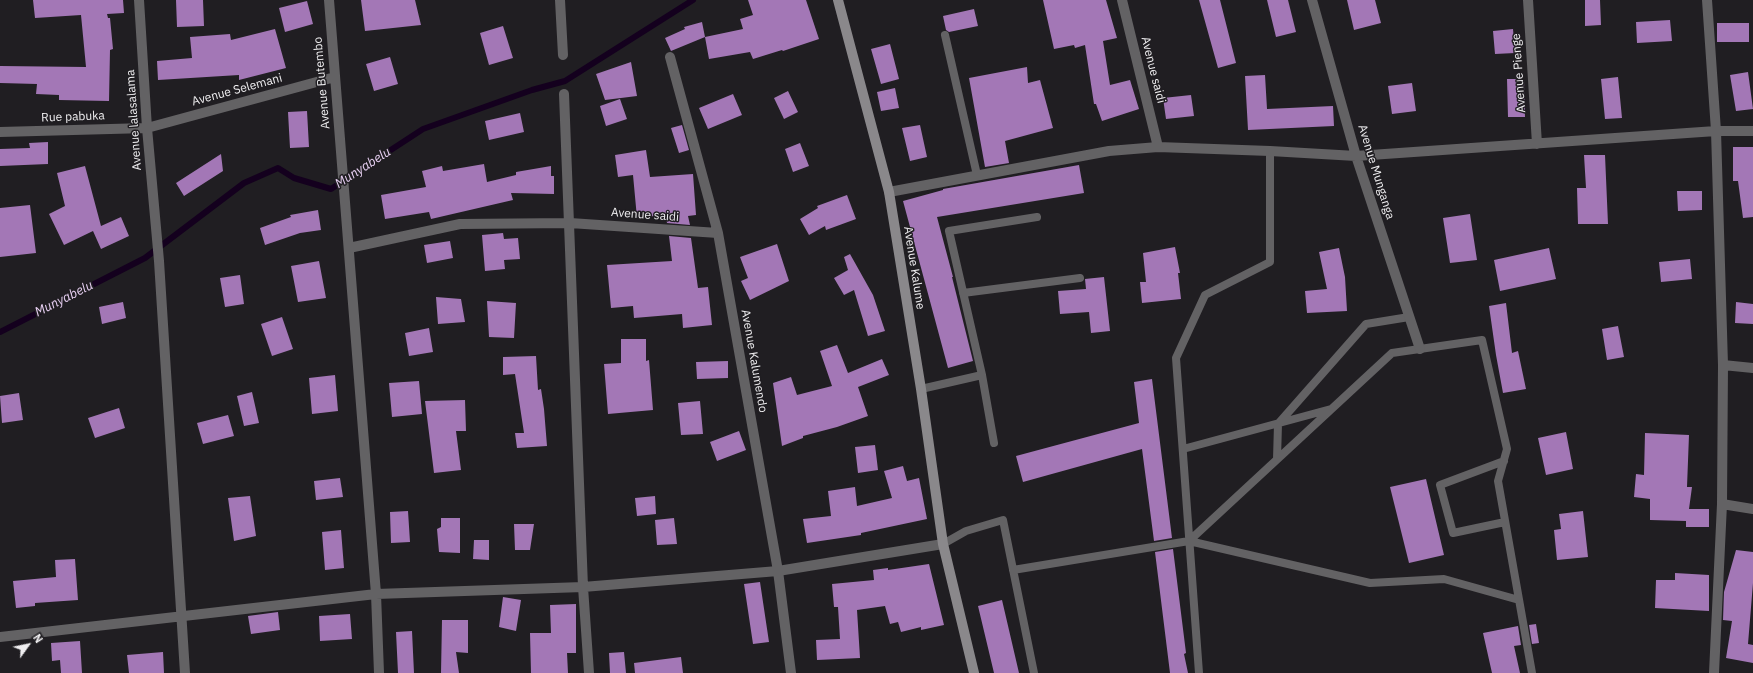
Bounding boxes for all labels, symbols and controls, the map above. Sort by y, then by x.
street label: Avenue Pienge [1509,33,1529,113]
street label: Avenue saidi [1138,35,1168,105]
street label: Avenue Butembo [311,36,333,130]
street label: Avenue lalasalama [123,69,145,171]
street label: Avenue Selemani [190,71,284,109]
street label: Rue pabuka [41,109,105,125]
street label: Avenue Munganga [1355,123,1397,221]
water label: Munyabelu [332,144,394,192]
street label: Avenue saidi [611,205,679,225]
street label: Avenue Kalume [900,225,928,311]
water label: Munyabelu [32,278,96,320]
street label: Avenue Kalumendo [738,308,770,414]
north arrow [8,625,48,665]
text: N [30,631,46,646]

